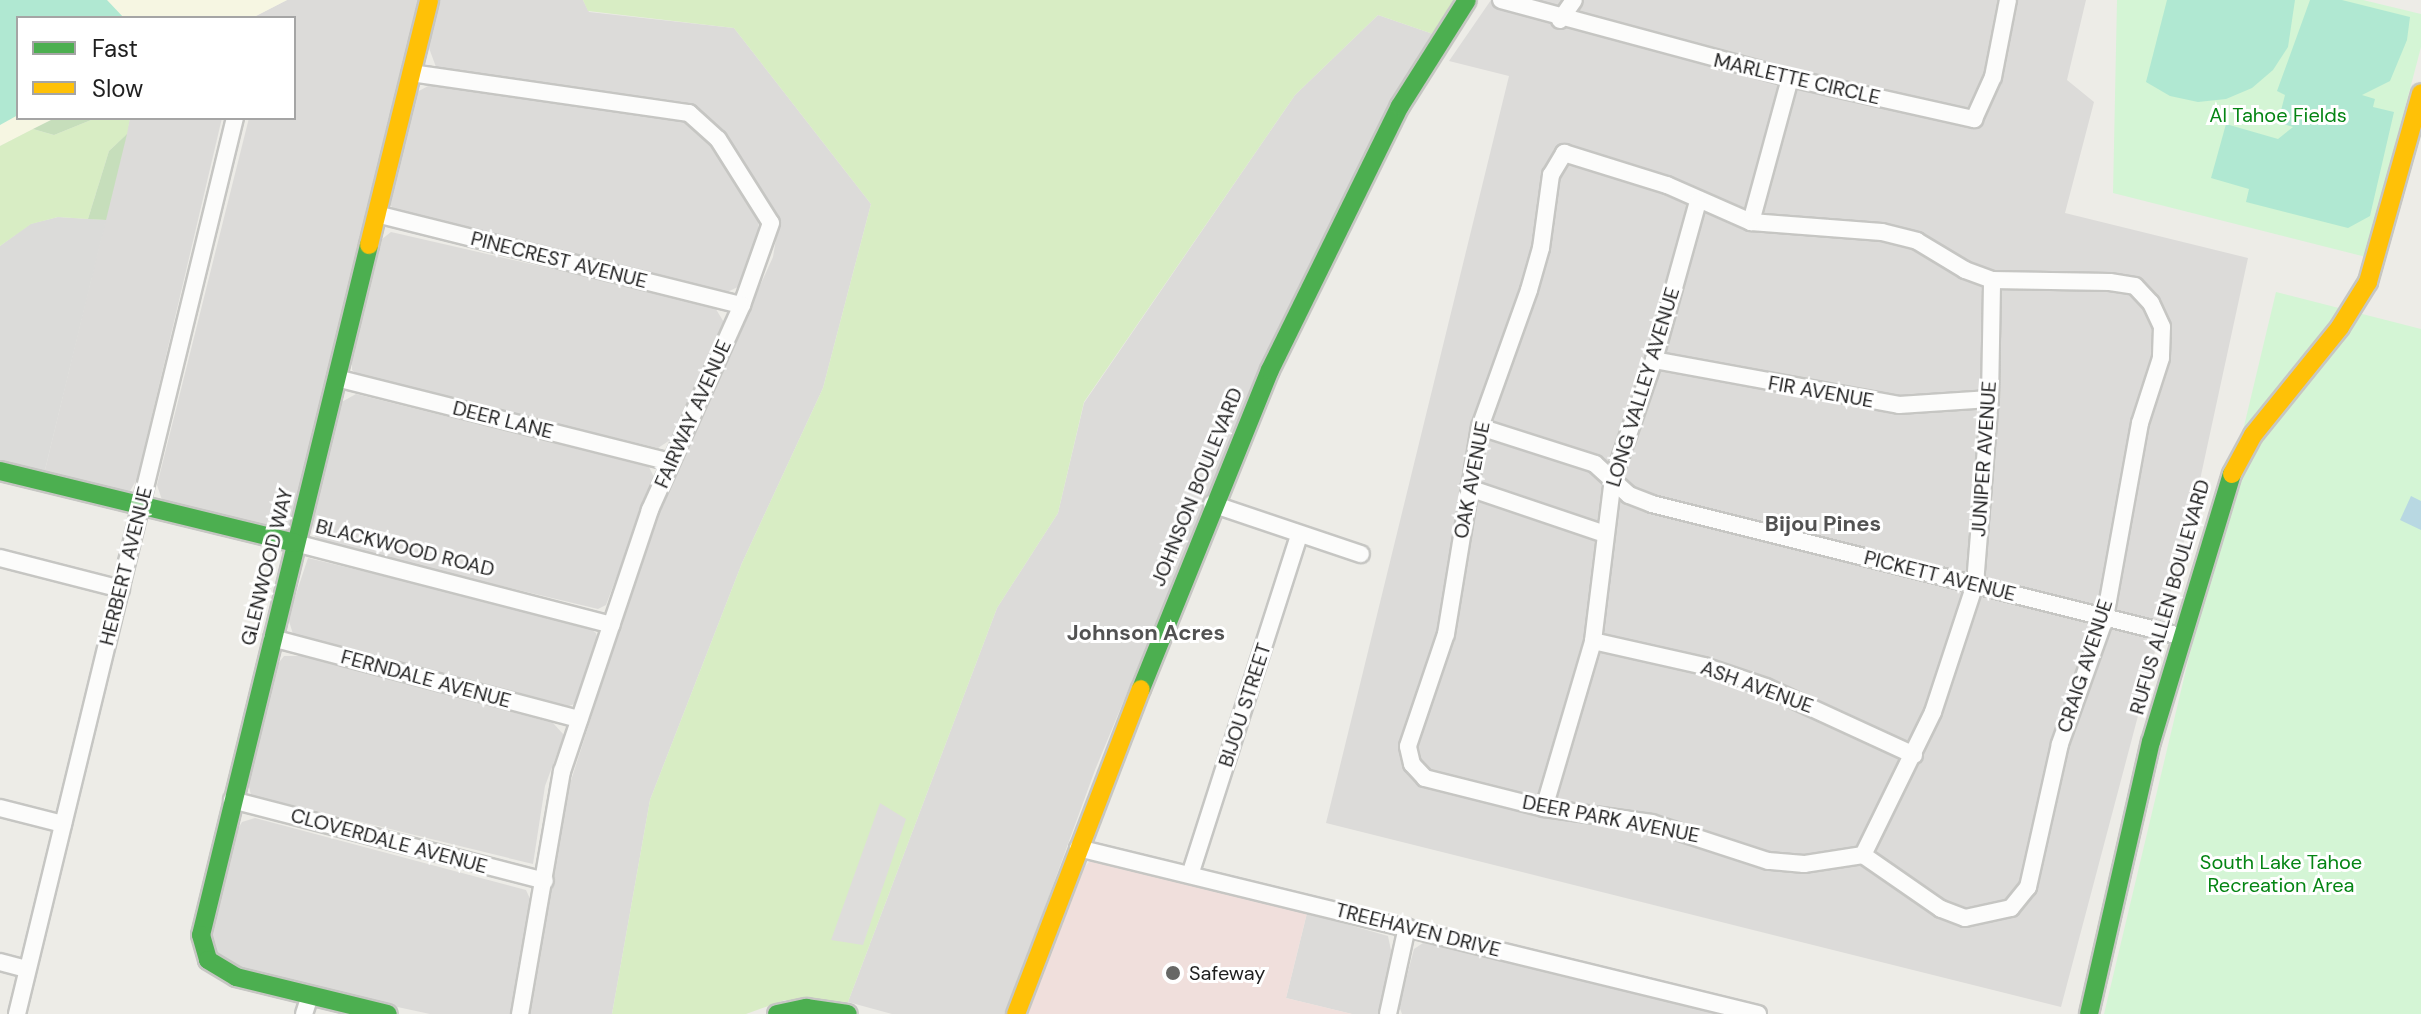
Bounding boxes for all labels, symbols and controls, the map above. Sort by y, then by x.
legend [16,16,296,120]
text: Fast [92,33,138,64]
street label: MARLETTE CIRCLE [1711,48,1883,110]
text: Slow [92,73,143,104]
park label: Al Tahoe Fields [2209,103,2347,127]
street label: PINECREST AVENUE [468,226,650,294]
street label: LONG VALLEY AVENUE [1601,284,1685,490]
street label: FAIRWAY AVENUE [650,336,736,492]
street label: FIR AVENUE [1766,371,1876,413]
street label: JUNIPER AVENUE [1967,380,2001,538]
street label: JOHNSON BOULEVARD [1146,384,1248,590]
street label: DEER LANE [450,396,556,444]
street label: OAK AVENUE [1449,419,1495,541]
street label: RUFUS ALLEN BOULEVARD [2125,477,2215,717]
street label: HERBERT AVENUE [95,484,157,648]
street label: GLENWOOD WAY [236,486,298,648]
district label: Bijou Pines [1765,511,1881,537]
street label: BLACKWOOD ROAD [313,514,497,582]
street label: PICKETT AVENUE [1862,546,2018,606]
street label: CRAIG AVENUE [2052,596,2118,736]
district label: Johnson Acres [1067,620,1225,646]
street label: BIJOU STREET [1214,640,1276,770]
street label: FERNDALE AVENUE [338,645,514,713]
street label: ASH AVENUE [1697,656,1817,718]
street label: DEER PARK AVENUE [1520,790,1702,848]
street label: CLOVERDALE AVENUE [288,803,490,879]
park label: South Lake Tahoe Recreation Area [2200,851,2362,898]
street label: TREEHAVEN DRIVE [1333,898,1503,962]
place label: Safeway [1189,961,1265,985]
marker: Safeway [1164,964,1182,982]

